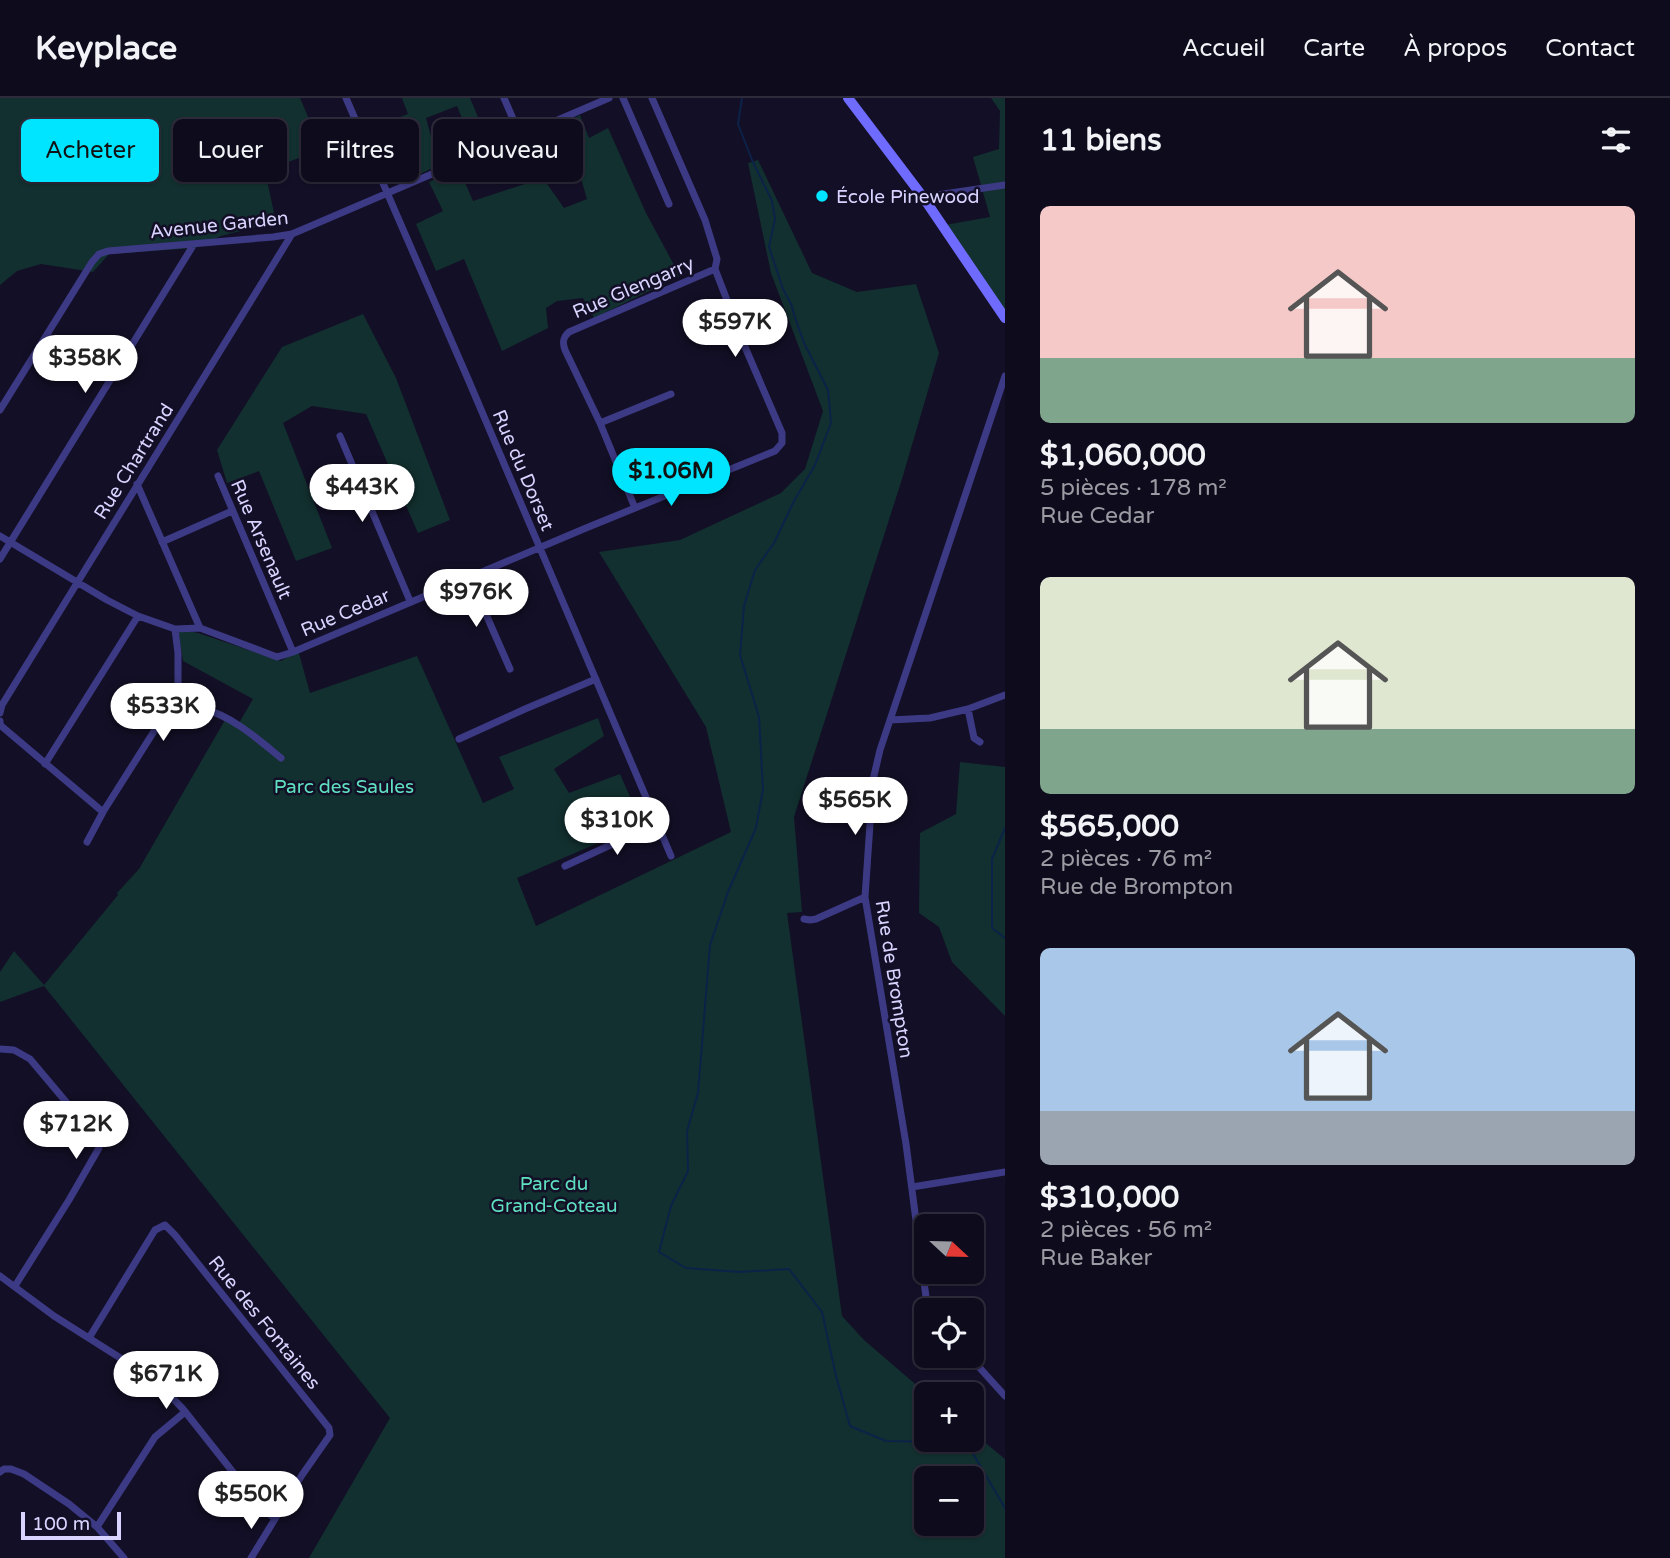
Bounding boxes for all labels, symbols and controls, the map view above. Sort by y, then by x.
text: Keyplace [35,29,177,68]
text: Accueil [1182,34,1265,63]
text: Carte [1303,34,1365,63]
text: À propos [1403,34,1507,63]
text: Contact [1545,34,1635,63]
chip: Acheter [21,119,159,182]
chip: Louer [173,119,287,182]
chip: Filtres [301,119,419,182]
chip: Nouveau [433,119,583,182]
icon: filters [1597,121,1635,159]
text: 11 biens [1040,122,1162,159]
place label: École Pinewood [836,186,979,208]
marker: École Pinewood [814,188,830,204]
street label: Avenue Garden [149,207,290,243]
icon: home [1275,251,1401,377]
street label: Rue Glengarry [569,252,697,323]
pin: $597K [686,300,784,359]
text: $597K [699,308,771,336]
pin: $358K [36,336,134,395]
text: $358K [49,344,121,372]
street label: Rue Chartrand [89,400,178,523]
street label: Rue du Dorset [488,407,558,534]
text: $1,060,000 [1040,437,1206,474]
pin: $1.06M [614,448,728,508]
text: $1.06M [628,457,714,485]
pin: $443K [313,464,411,524]
text: $443K [326,473,398,501]
text: 5 pièces · 178 m² [1040,474,1227,502]
street label: Rue Arsenault [226,476,296,602]
text: Rue Cedar [1040,502,1154,530]
pin: $976K [427,570,525,629]
text: $976K [440,578,512,606]
street label: Rue Cedar [298,584,394,641]
icon: home [1275,622,1401,748]
pin: $533K [114,684,212,743]
text: $533K [127,692,199,720]
park label: Parc des Saules [274,776,414,798]
pin: $565K [806,778,904,837]
text: $565K [819,786,891,814]
pin: $310K [568,798,666,857]
text: $310K [581,806,653,834]
text: $565,000 [1040,808,1179,845]
text: 2 pièces · 76 m² [1040,845,1212,873]
text: Rue de Brompton [1040,873,1233,901]
street label: Rue de Brompton [871,899,917,1060]
icon: home [1275,993,1401,1119]
pin: $712K [27,1102,125,1161]
text: $712K [40,1110,112,1138]
park label: Parc du Grand-Coteau [491,1173,617,1217]
text: $310,000 [1040,1179,1179,1216]
north arrow [914,1214,984,1284]
map controls [914,1214,984,1536]
text: 2 pièces · 56 m² [1040,1216,1212,1244]
text: Rue Baker [1040,1244,1152,1272]
street label: Rue des Fontaines [204,1251,325,1394]
button: locate [914,1298,984,1368]
pin: $671K [117,1352,215,1411]
text: $671K [130,1360,202,1388]
button: + [914,1382,984,1452]
button: − [914,1466,984,1536]
pin: $550K [202,1472,300,1531]
text: $550K [215,1480,287,1508]
scale bar [21,1509,121,1541]
text: 100 m [32,1513,90,1535]

